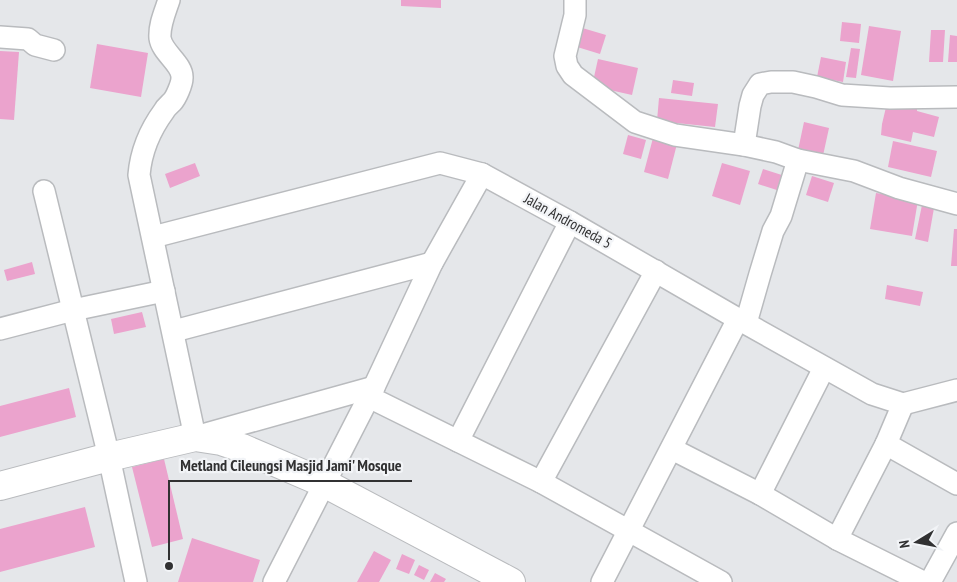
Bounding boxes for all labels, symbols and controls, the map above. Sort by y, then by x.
street label: Jalan Andromeda 5 [520,188,616,253]
callout: Metland Cileungsi Masjid Jami' Mosque [169,450,412,481]
text: Metland Cileungsi Masjid Jami' Mosque [180,455,402,475]
north arrow [892,517,942,567]
text: N [895,539,914,550]

